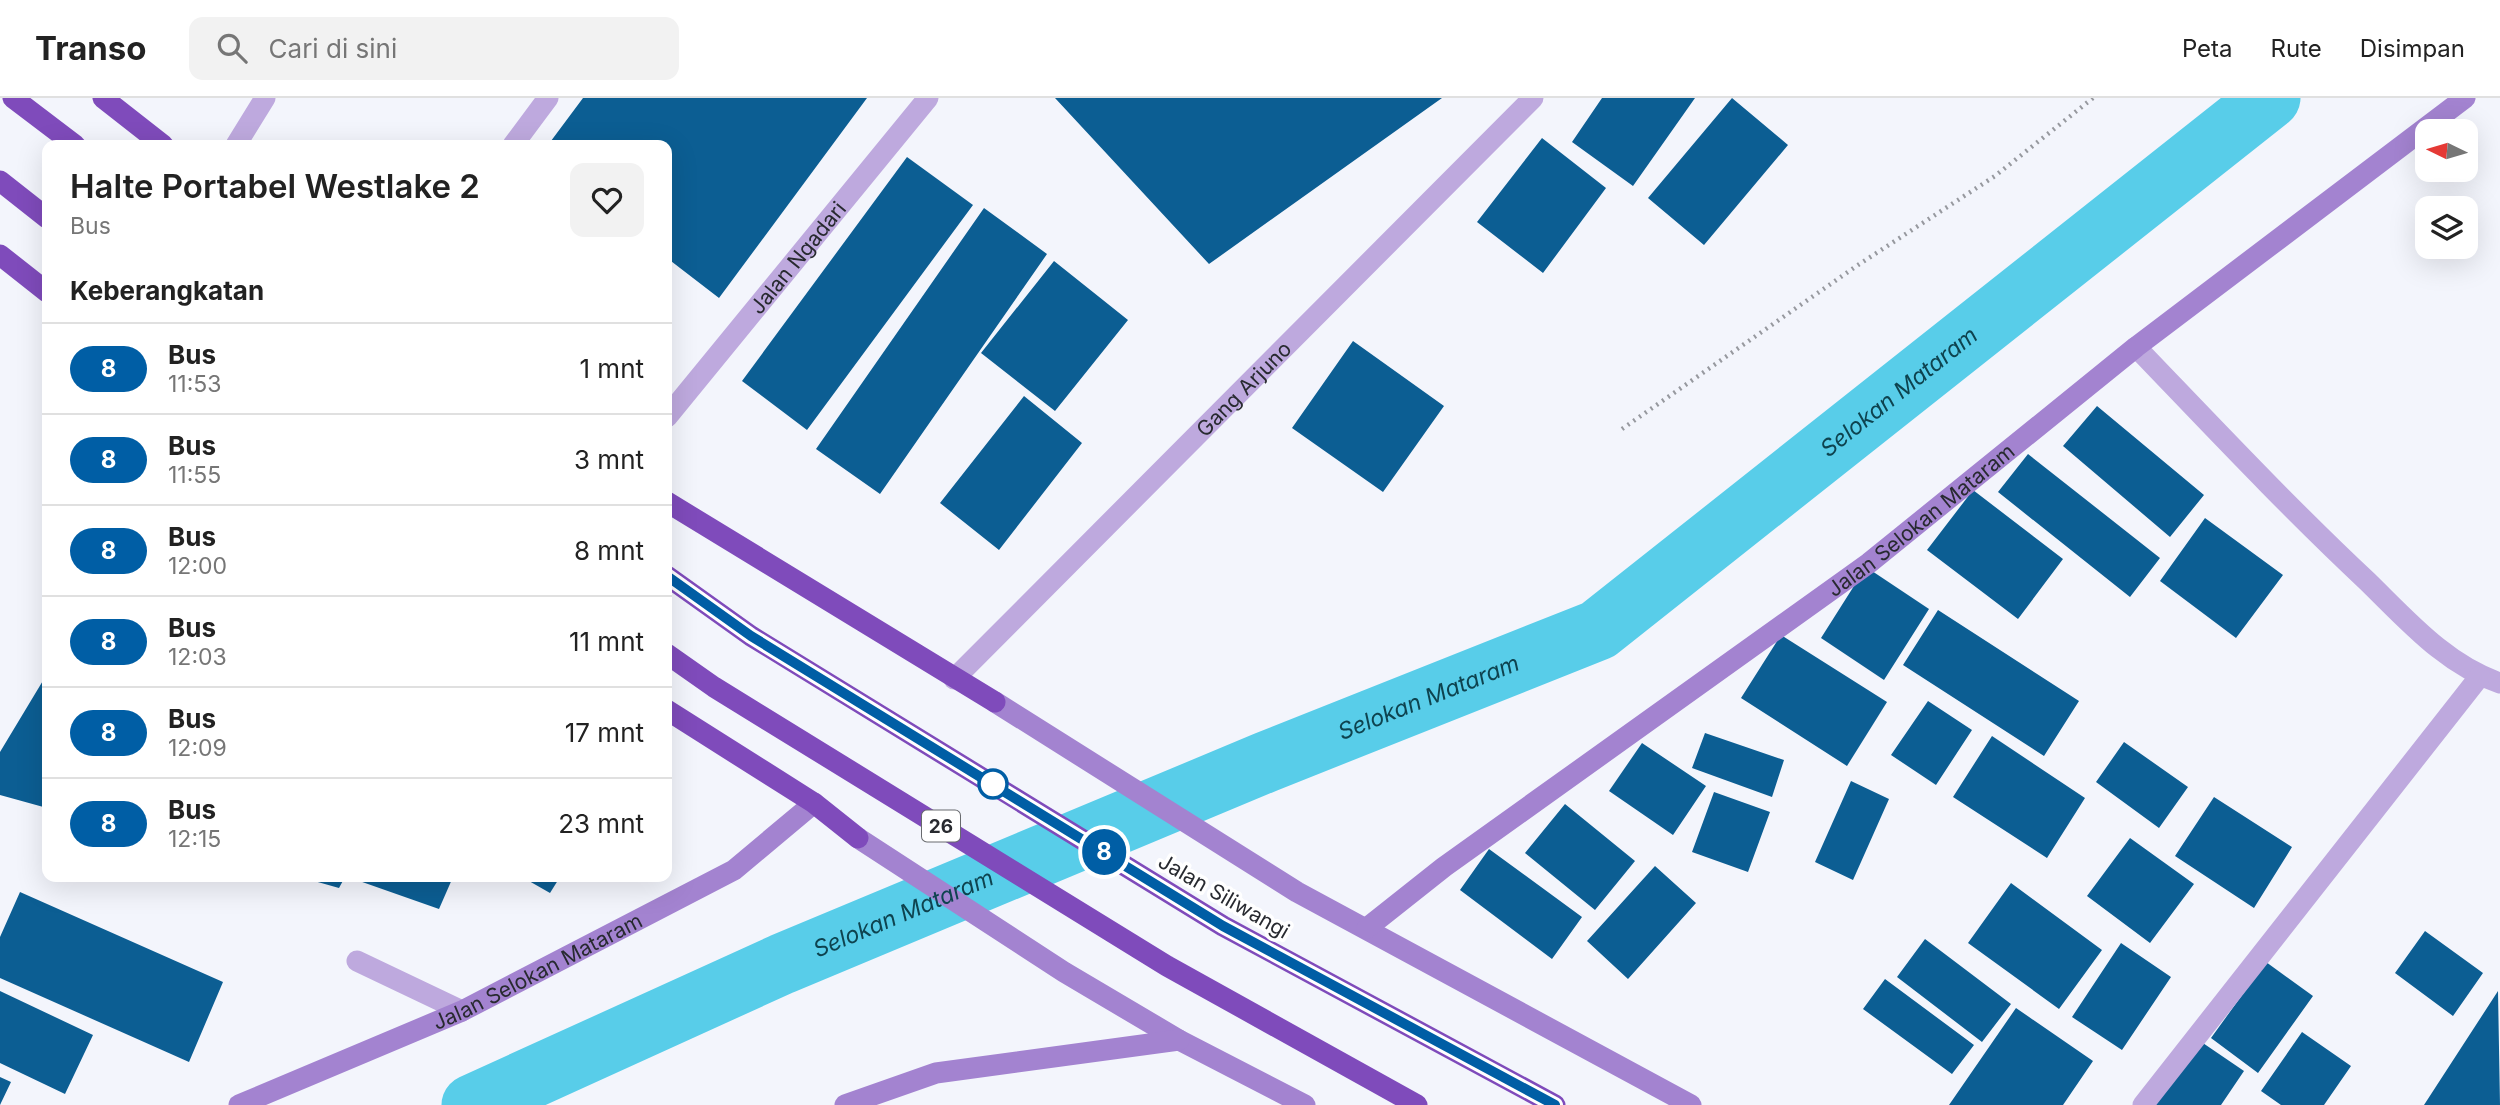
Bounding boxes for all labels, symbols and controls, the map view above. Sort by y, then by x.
search box [189,17,679,80]
text: Transo [35,28,147,68]
icon: search [213,29,251,67]
text: Cari di sini [269,33,397,64]
text: Peta [2182,34,2233,63]
text: Rute [2271,34,2322,63]
text: Disimpan [2360,34,2465,63]
north arrow [2415,119,2478,182]
map controls [2415,119,2478,259]
button: heart [570,163,644,237]
text: Halte Portabel Westlake 2 [70,166,480,206]
street label: Jalan Ngadari [744,196,851,319]
button: layers [2415,196,2478,259]
text: Bus [70,212,111,240]
text: Keberangkatan [70,275,264,306]
water label: Selokan Mataram [1815,321,1983,463]
street label: Gang Arjuno [1191,336,1296,441]
text: Bus [168,339,216,370]
text: 1 mnt [579,353,644,384]
text: 8 [101,354,116,383]
text: 11:53 [168,370,222,398]
text: Bus [168,430,216,461]
street label: Jalan Selokan Mataram [1822,438,2019,601]
text: 3 mnt [574,444,644,475]
text: 8 [101,445,116,474]
text: 11:55 [168,461,221,489]
text: Bus [168,521,216,552]
text: 8 mnt [574,535,644,566]
text: 8 [101,536,116,565]
text: 12:00 [168,552,227,580]
text: Bus [168,612,216,643]
text: 11 mnt [569,626,644,657]
text: 8 [101,627,116,656]
text: 12:03 [168,643,227,671]
water label: Selokan Mataram [1334,649,1523,746]
text: Bus [168,703,216,734]
text: 17 mnt [565,717,644,748]
text: 8 [101,718,116,747]
text: 12:09 [168,734,227,762]
unlabelled marker [978,769,1008,799]
text: Bus [168,794,216,825]
text: 23 mnt [558,808,644,839]
text: 8 [101,809,116,838]
road number: 26 [922,810,960,842]
text: 12:15 [168,825,221,853]
line badge: 8 [1081,829,1127,875]
text: 8 [1096,837,1112,866]
street label: Jalan Siliwangi [1154,848,1294,944]
water label: Selokan Mataram [809,863,998,963]
street label: Jalan Selokan Mataram [429,907,646,1035]

